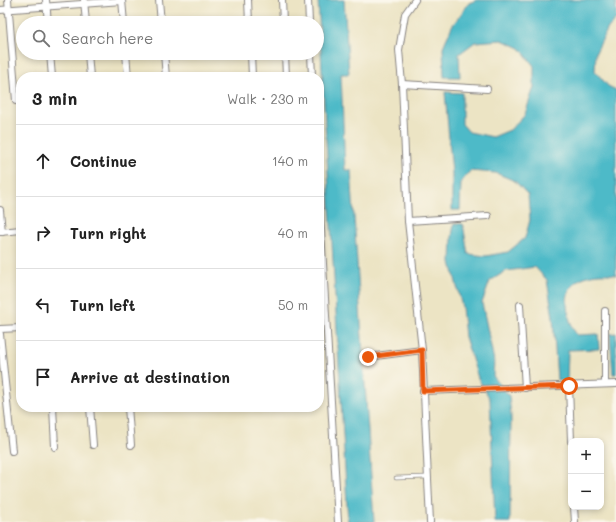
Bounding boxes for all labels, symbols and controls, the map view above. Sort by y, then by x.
search box [16,16,324,60]
icon: search [30,27,52,49]
text: Search here [62,28,153,48]
text: 3 min [32,87,77,109]
text: Walk · 230 m [227,90,308,107]
icon: ahead [32,150,54,172]
text: Continue [70,151,137,171]
text: 140 m [272,152,308,169]
icon: right [32,222,54,244]
text: Turn right [70,223,147,243]
text: 40 m [278,224,308,241]
icon: left [32,294,54,316]
text: Turn left [70,295,135,315]
text: 50 m [278,296,308,313]
route end [359,348,377,366]
icon: arrive [32,366,54,388]
text: Arrive at destination [70,367,230,387]
route start [560,377,578,395]
map controls [568,438,604,510]
button: + [568,438,604,474]
button: − [568,474,604,510]

